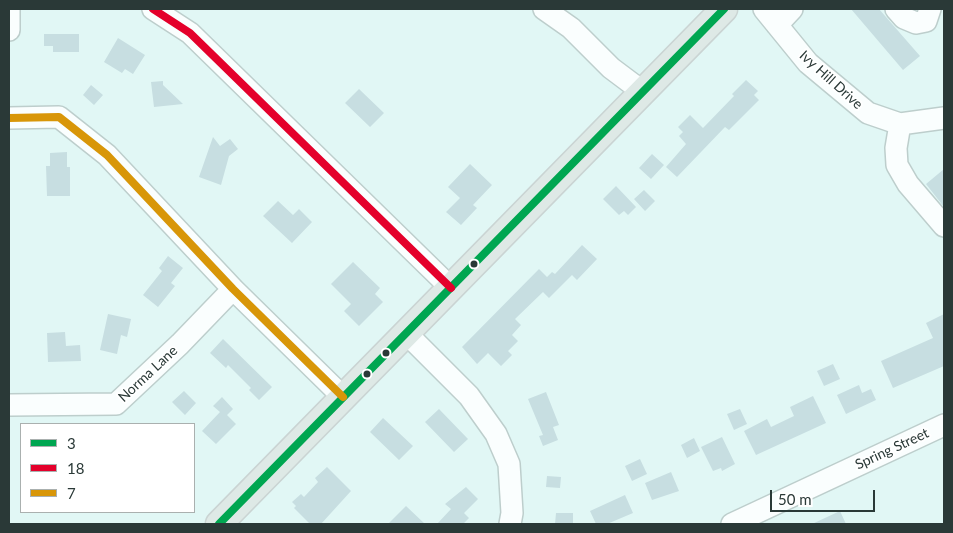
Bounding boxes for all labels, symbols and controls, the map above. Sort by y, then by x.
street label: Ivy Hill Drive [796,47,866,113]
unlabelled marker [469,259,479,269]
street label: Norma Lane [115,342,181,406]
unlabelled marker [381,348,391,358]
unlabelled marker [362,369,372,379]
legend [20,423,195,513]
street label: Spring Street [853,425,931,473]
text: 3 [67,434,76,452]
text: 18 [67,459,84,477]
scale bar [773,480,878,512]
text: 7 [67,484,76,502]
text: 50 m [778,490,812,508]

